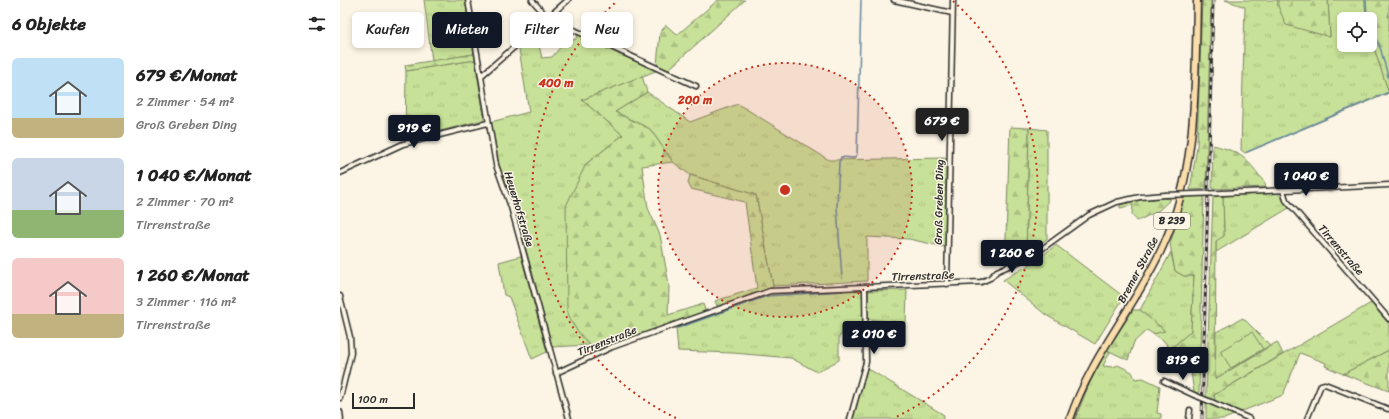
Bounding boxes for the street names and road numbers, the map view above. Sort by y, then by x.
street label: Groß Greben Ding [929,159,949,245]
street label: Heuerhofstraße [499,169,540,250]
road number: B 239 [1154,213,1190,229]
street label: Tirrenstraße [1313,220,1369,280]
street label: Bremer Straße [1112,233,1164,307]
street label: Tirrenstraße [891,265,955,287]
street label: Tirrenstraße [574,320,640,362]

